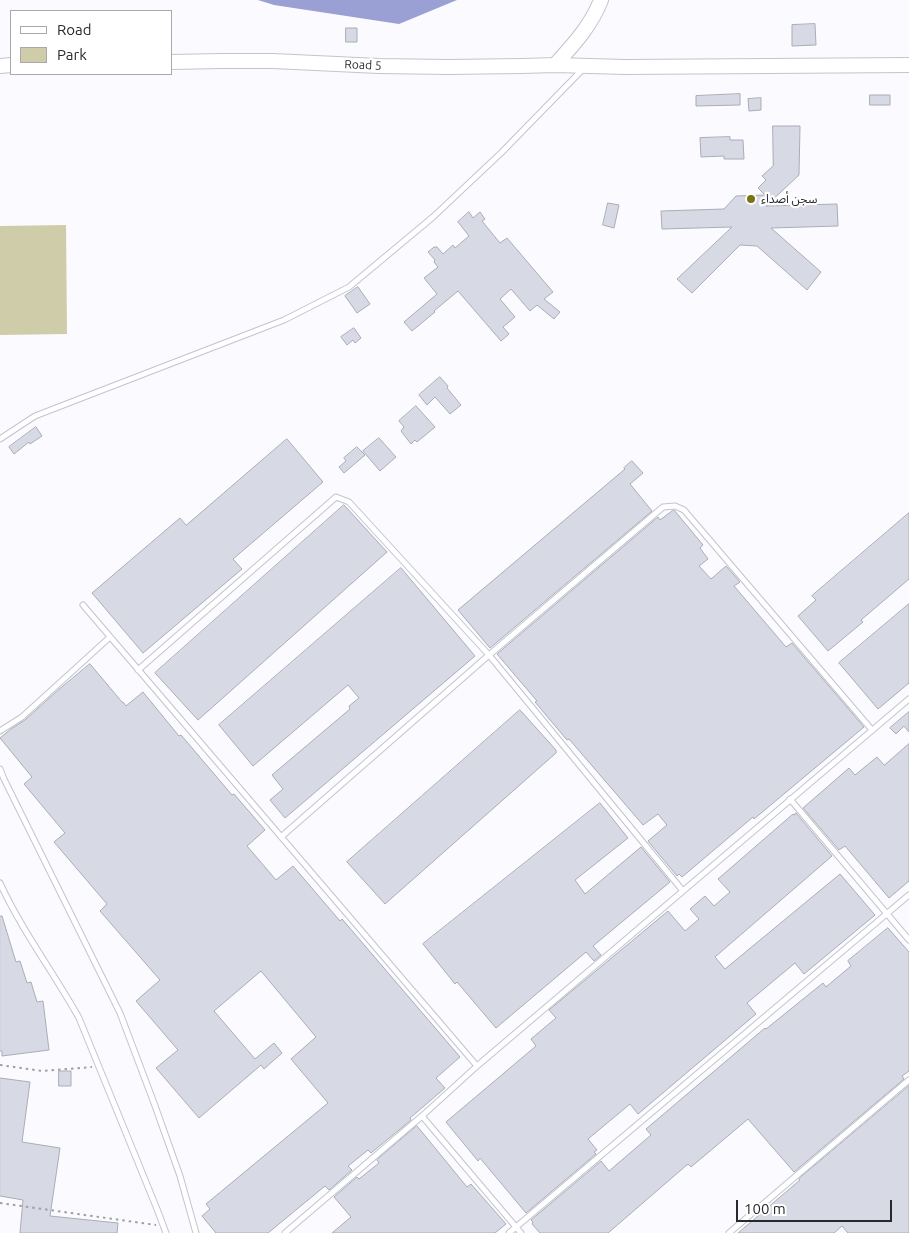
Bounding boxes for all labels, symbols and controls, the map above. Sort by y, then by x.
legend [10,10,172,75]
text: Road [57,21,92,38]
text: Park [57,46,87,63]
street label: Road 5 [344,57,382,73]
place label: سجن أصداء [761,192,817,206]
marker: سجن أصداء [745,193,757,205]
scale bar [739,1190,895,1222]
text: 100 m [744,1200,786,1217]

